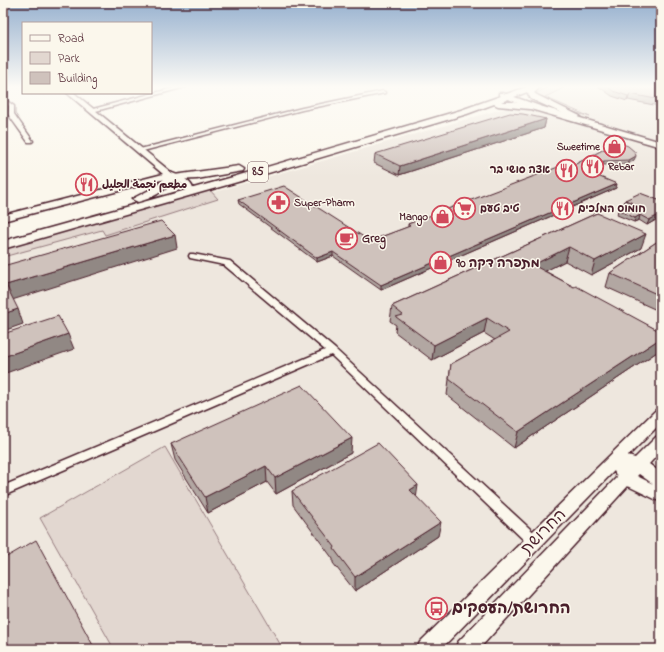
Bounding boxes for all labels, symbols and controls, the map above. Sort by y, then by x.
legend [22,22,152,94]
text: Road [58,30,84,48]
text: Park [58,50,80,68]
text: Building [57,70,97,89]
shop icon: Sweetime [602,134,628,160]
place label: Sweetime [557,139,601,155]
restaurant icon: Rebar [579,154,605,180]
restaurant icon: אצה סושי בר [553,157,579,183]
place label: Rebar [607,159,635,175]
road number: 85 [248,162,268,182]
place label: אצה סושי בר [490,162,550,178]
restaurant icon: مطعم نجمة الجليل [73,172,99,198]
place label: مطعم نجمة الجليل [102,177,187,193]
pharmacy icon: Super-Pharm [265,190,291,216]
place label: Super-Pharm [294,195,355,211]
supermarket icon: טיב טעם [452,196,478,222]
restaurant icon: חומוס המלכים [550,196,576,222]
place label: טיב טעם [480,201,520,217]
place label: חומוס המלכים [578,201,646,217]
shop icon: Mango [430,204,456,230]
place label: Mango [399,209,428,227]
cafe icon: Greg [333,225,359,251]
place label: Greg [362,229,386,250]
shop icon: מתפרה דקה 90 [428,250,454,276]
place label: מתפרה דקה 90 [455,254,540,273]
street label: החרושת [516,504,572,560]
bus stop icon: החרושת/העסקים [423,596,449,622]
place label: החרושת/העסקים [452,597,570,621]

